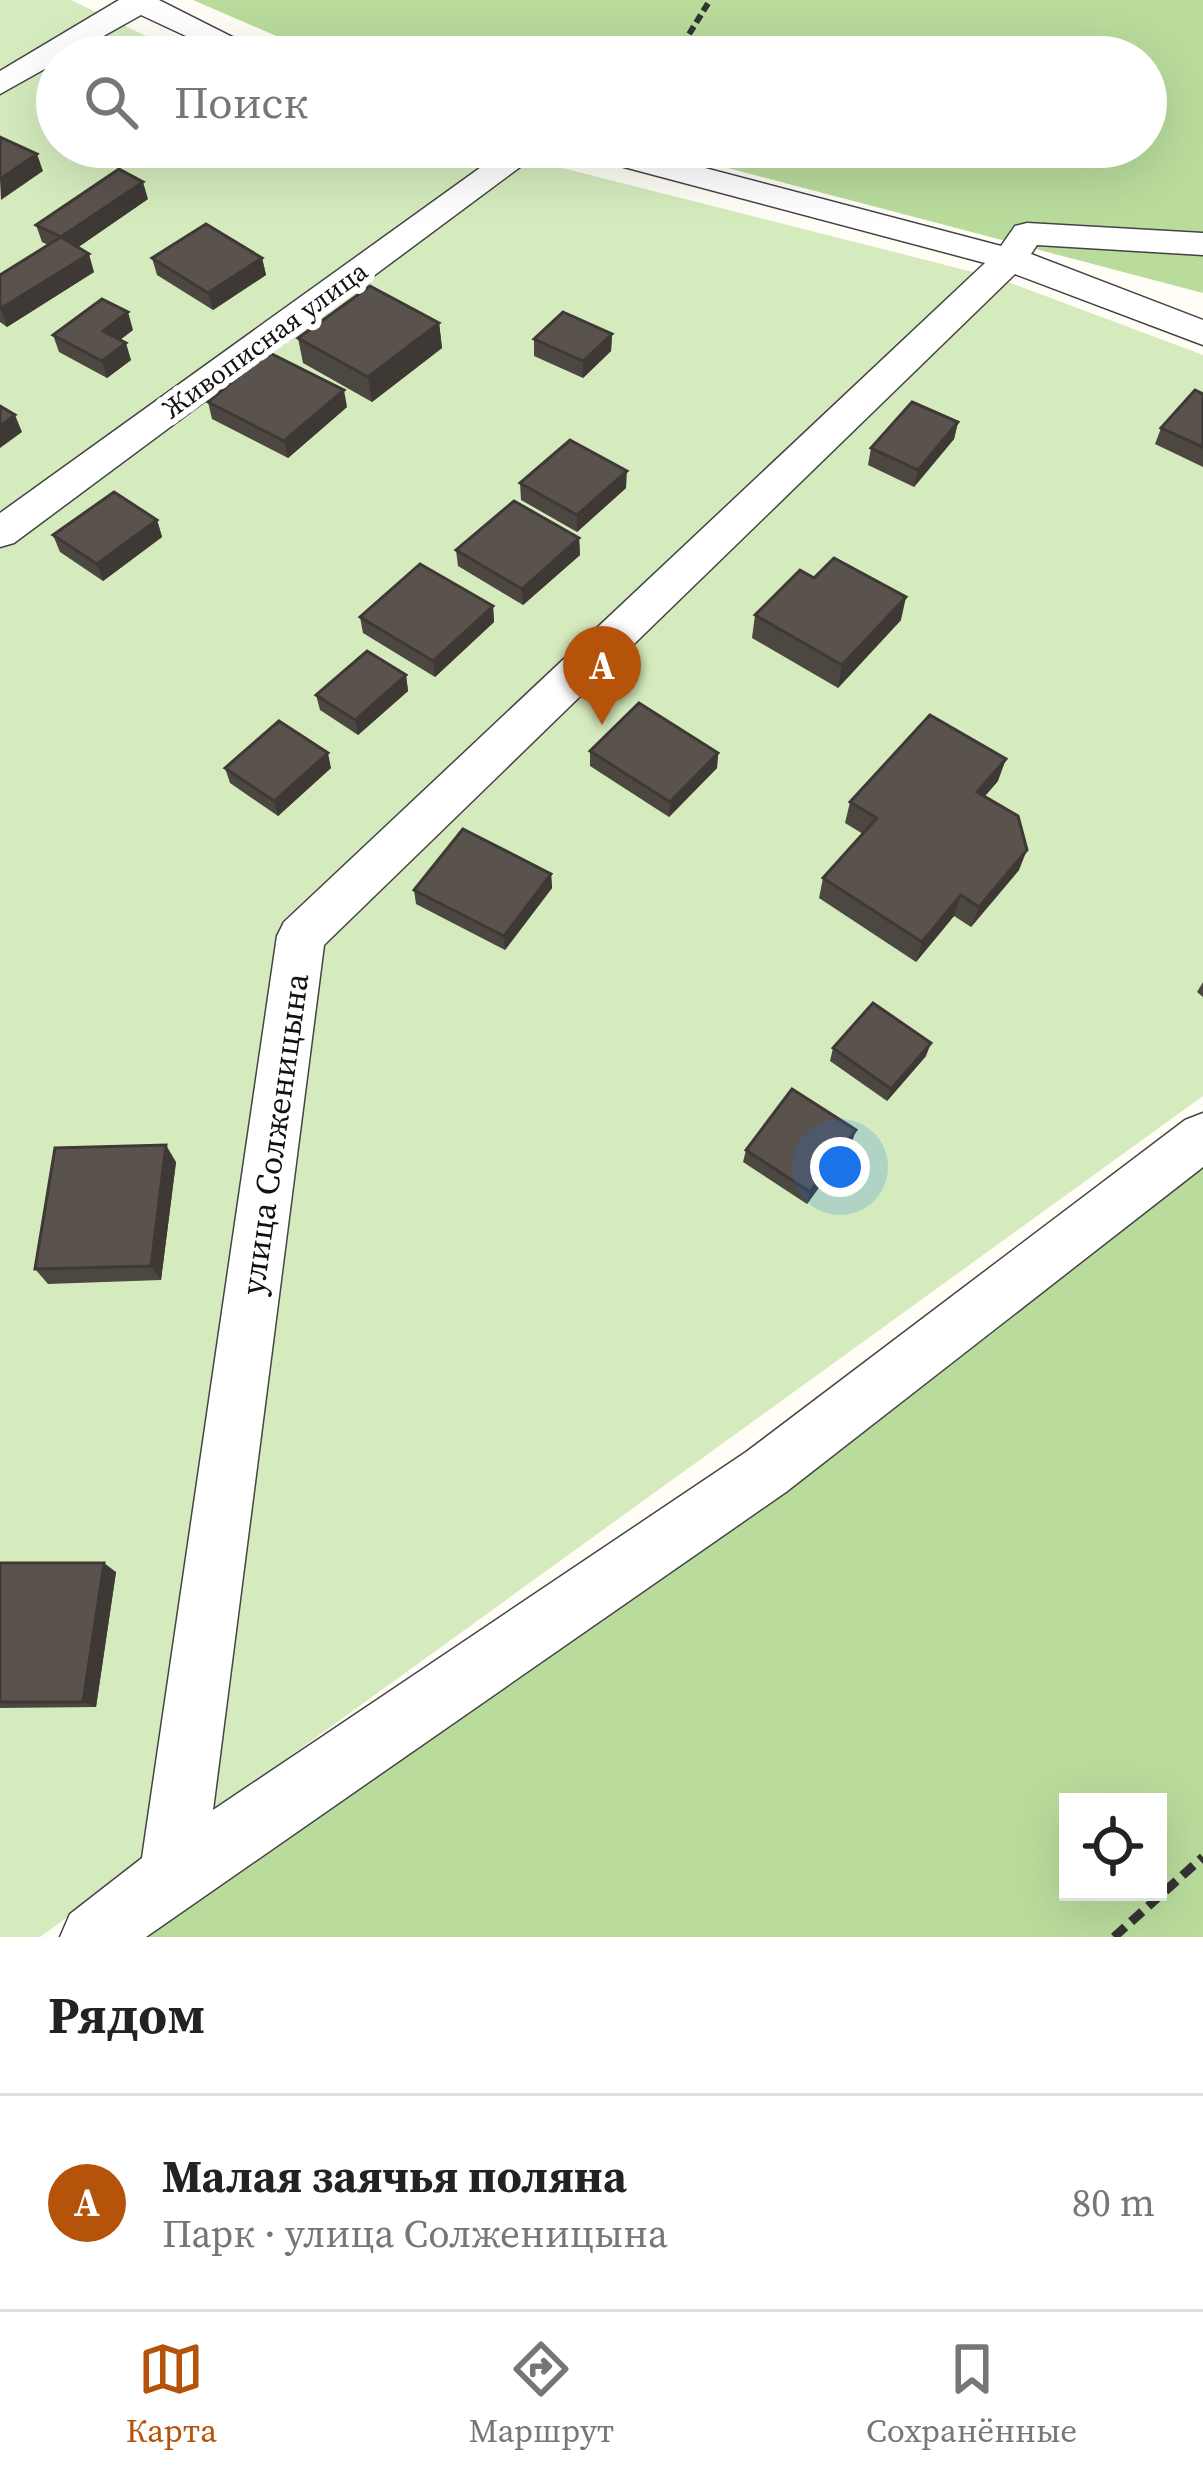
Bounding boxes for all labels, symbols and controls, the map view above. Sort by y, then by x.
search box [36,36,1167,168]
icon: search [78,69,144,135]
text: Поиск [174,71,308,133]
street label: Живописная улица [154,252,375,427]
pin: A [563,626,641,725]
street label: улица Солженицына [230,970,319,1298]
your location [810,1137,870,1197]
map controls [1059,1793,1167,1901]
button: locate [1059,1793,1167,1901]
text: Рядом [48,1980,205,2050]
text: Малая заячья поляна [162,2145,627,2207]
text: A [74,2176,100,2229]
text: 80 m [1072,2176,1155,2229]
text: Парк · улица Солженицына [162,2207,668,2260]
tab: Карта [126,2336,217,2453]
tab: Маршрут [469,2336,614,2453]
tab: Сохранённые [866,2336,1077,2453]

